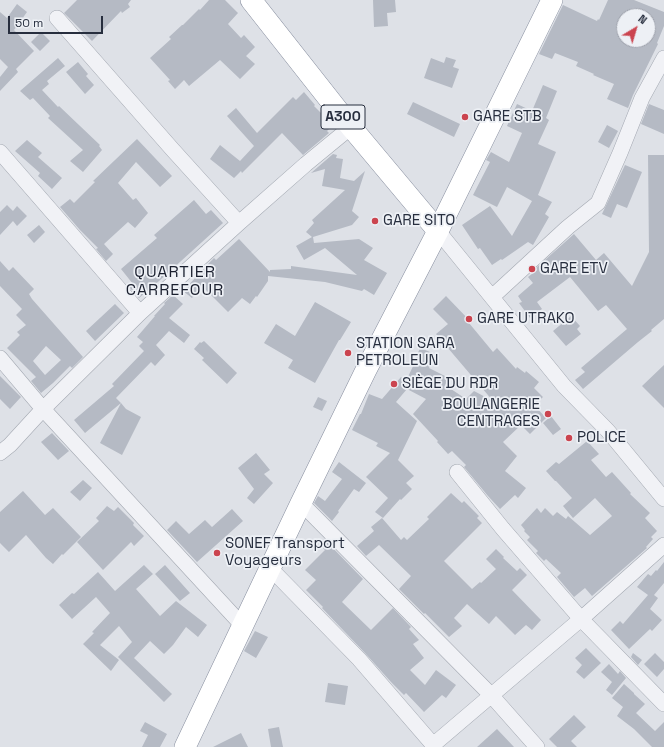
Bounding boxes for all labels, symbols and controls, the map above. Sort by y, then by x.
scale bar [10,8,105,34]
north arrow [616,8,656,48]
text: N [636,12,650,27]
text: 50 m [15,15,43,31]
road number: A300 [321,105,365,129]
place label: GARE STB [473,108,542,126]
marker: GARE STB [460,112,470,122]
place label: GARE SITO [383,212,455,230]
marker: GARE SITO [370,216,380,226]
place label: GARE ETV [540,260,608,278]
district label: QUARTIER CARREFOUR [126,263,224,301]
marker: GARE ETV [527,264,537,274]
place label: GARE UTRAKO [477,310,575,328]
marker: GARE UTRAKO [464,314,474,324]
place label: STATION SARA PETROLEUN [356,335,455,370]
marker: STATION SARA PETROLEUN [343,348,353,358]
place label: SIÈGE DU RDR [402,375,498,393]
marker: SIÈGE DU RDR [389,379,399,389]
place label: BOULANGERIE CENTRAGES [443,396,540,431]
marker: BOULANGERIE CENTRAGES [543,409,553,419]
place label: POLICE [577,429,626,447]
marker: POLICE [564,433,574,443]
place label: SONEF Transport Voyageurs [225,535,345,570]
marker: SONEF Transport Voyageurs [212,548,222,558]

